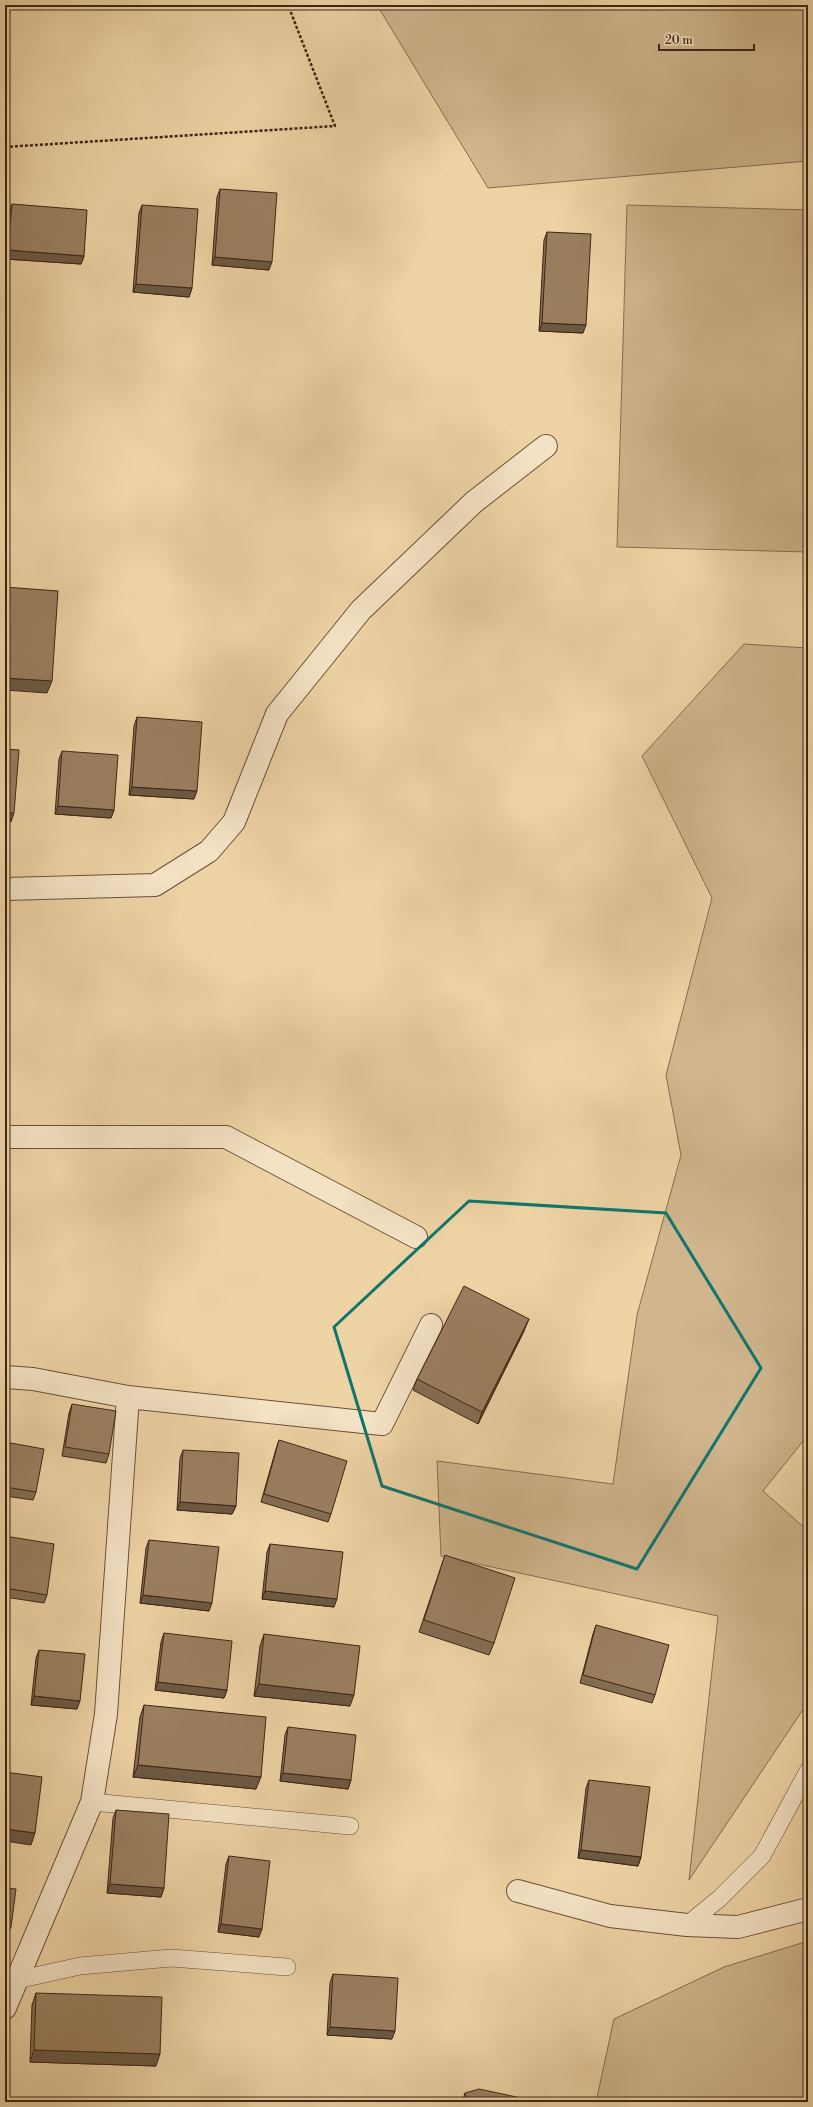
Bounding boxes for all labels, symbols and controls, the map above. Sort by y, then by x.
scale bar [659,26,754,52]
text: 20 m [665,33,693,48]

